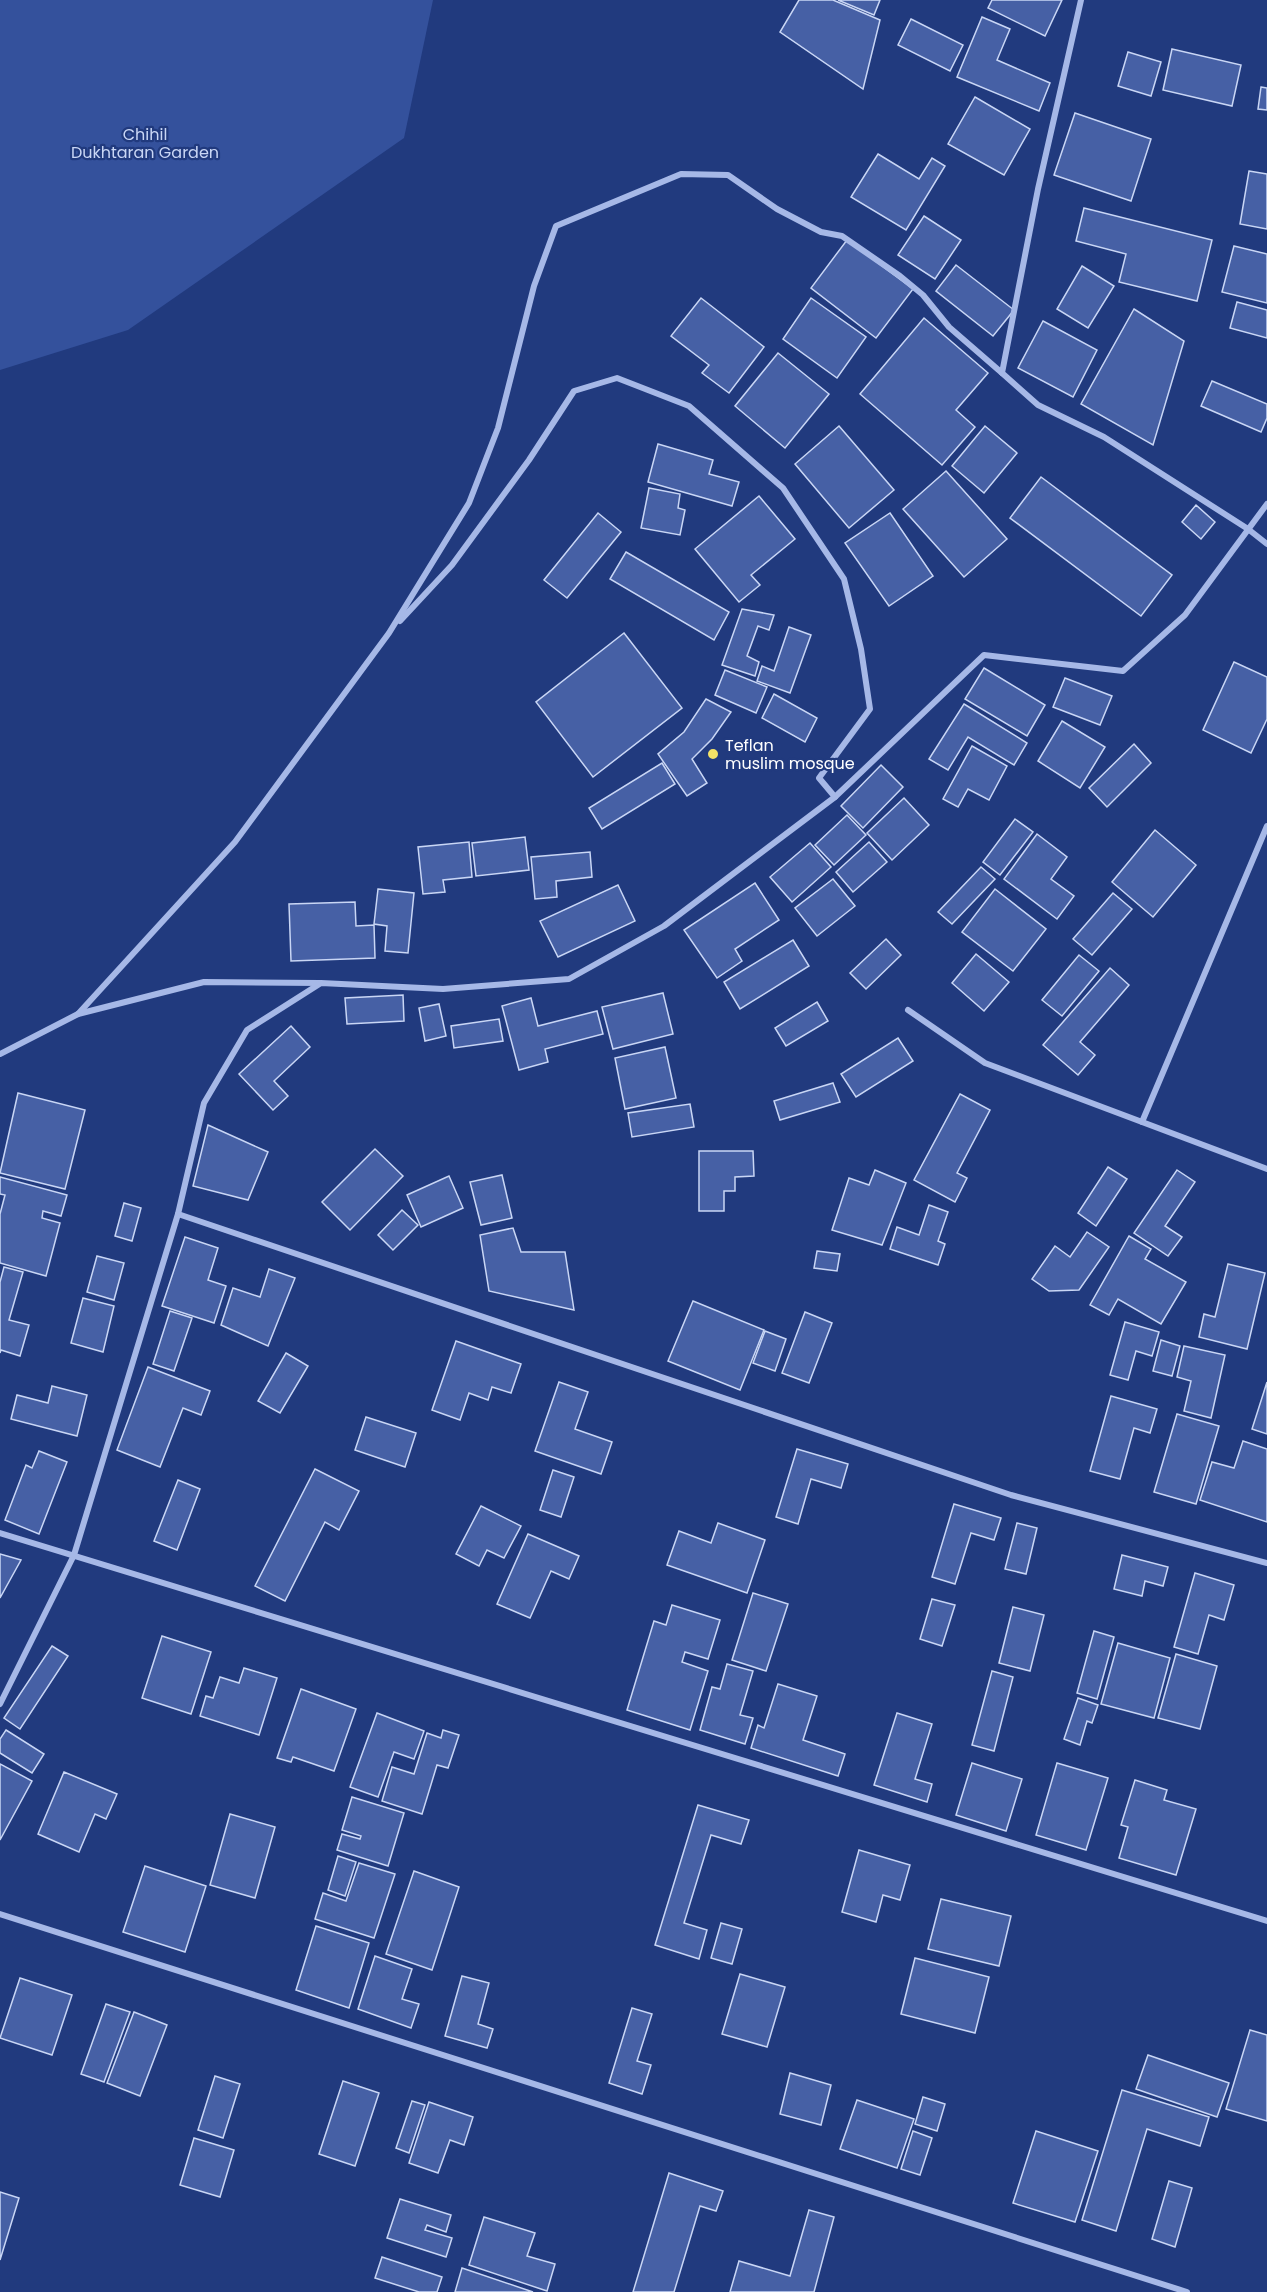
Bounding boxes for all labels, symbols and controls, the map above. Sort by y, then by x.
park label: Chihil Dukhtaran Garden [71,123,219,164]
place label: Teflan muslim mosque [725,734,855,775]
marker: Teflan muslim mosque [706,747,720,761]

